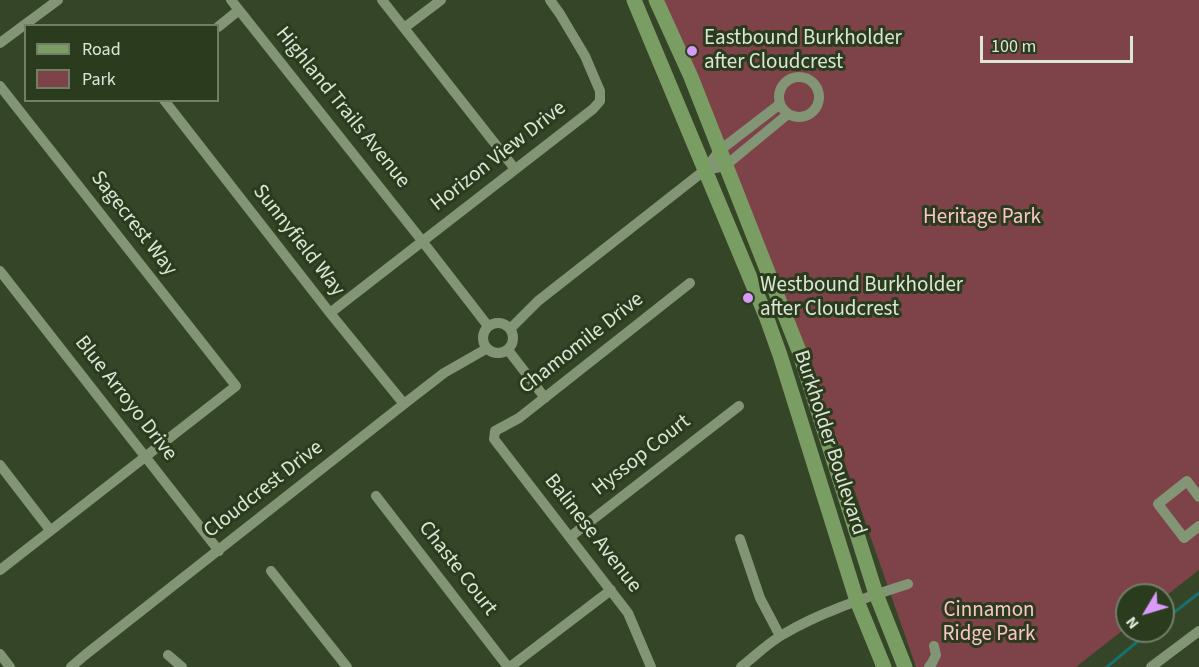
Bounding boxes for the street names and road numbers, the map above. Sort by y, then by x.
street label: Highland Trails Avenue [269,22,415,194]
street label: Horizon View Drive [426,96,572,218]
street label: Sagecrest Way [84,167,182,281]
street label: Sunnyfield Way [247,180,349,302]
street label: Chamomile Drive [515,288,649,400]
street label: Blue Arroyo Drive [68,331,182,467]
street label: Burkholder Boulevard [787,347,871,539]
street label: Hyssop Court [588,410,696,502]
street label: Cloudcrest Drive [199,436,329,544]
street label: Balinese Avenue [538,470,646,598]
street label: Chaste Court [412,517,502,621]

